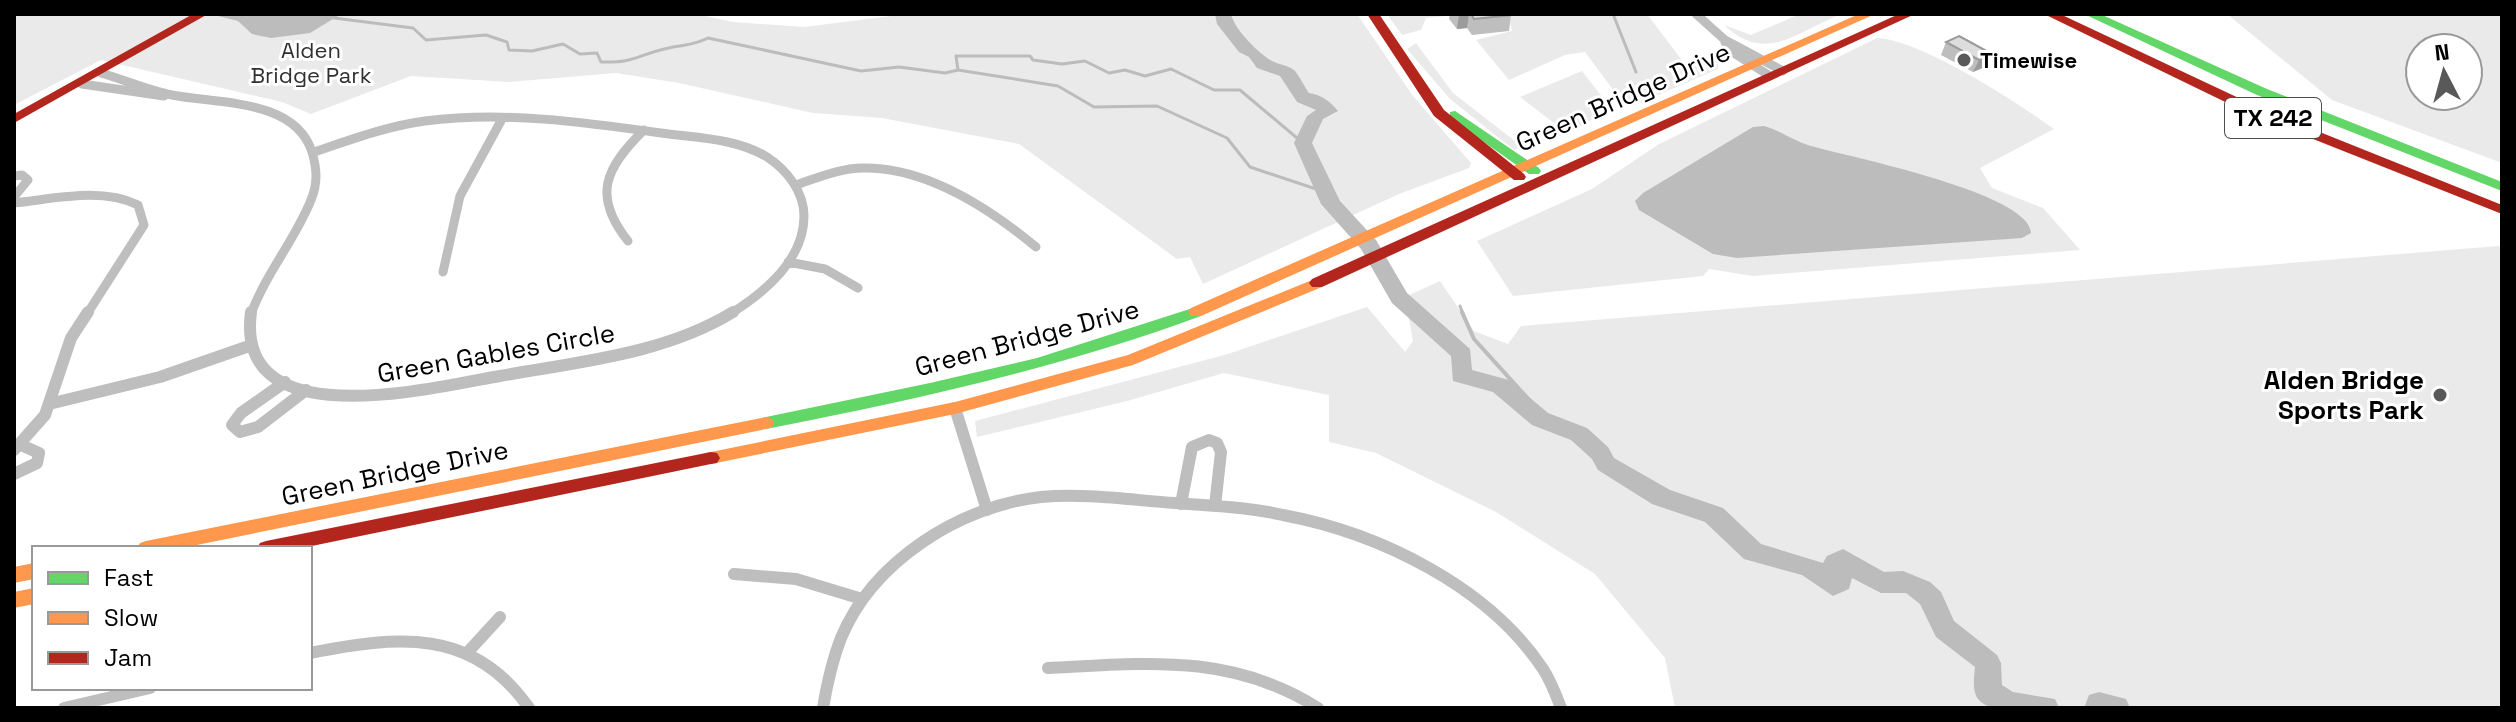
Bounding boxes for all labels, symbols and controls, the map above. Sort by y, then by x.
north arrow [2404,32,2484,112]
street label: Green Bridge Drive [1511,34,1735,160]
park label: Alden Bridge Park [251,36,372,89]
text: N [2433,37,2451,67]
place label: Timewise [1980,46,2077,74]
marker: Timewise [1955,51,1973,69]
road number: TX 242 [2225,98,2321,138]
street label: Green Bridge Drive [911,292,1143,384]
street label: Green Gables Circle [375,315,617,391]
place label: Alden Bridge Sports Park [2264,363,2424,427]
marker: Alden Bridge Sports Park [2431,386,2449,404]
street label: Green Bridge Drive [278,432,512,514]
legend [32,546,312,690]
text: Fast [104,562,154,593]
text: Slow [104,602,158,633]
text: Jam [104,642,152,673]

